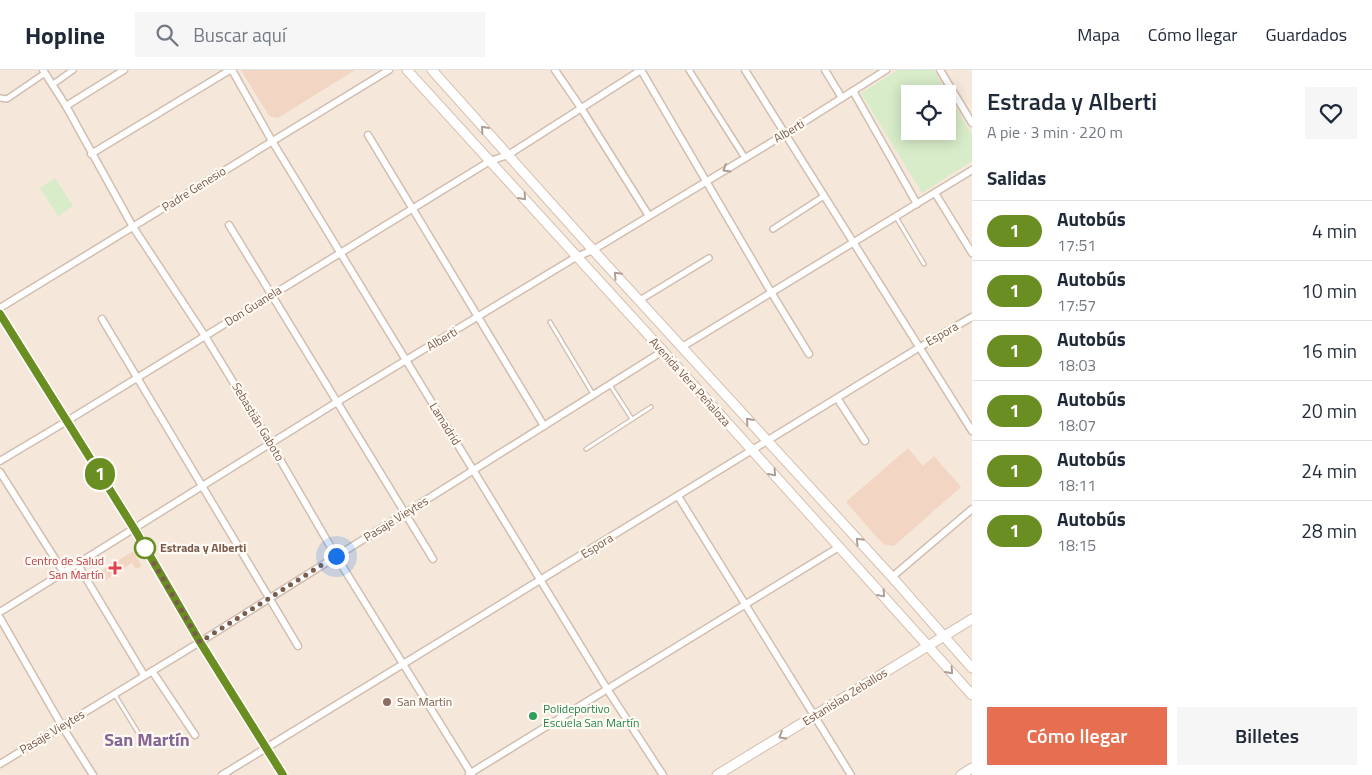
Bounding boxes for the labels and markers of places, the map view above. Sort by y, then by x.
marker: Estrada y Alberti [134,537,156,559]
place label: Estrada y Alberti [160,538,246,557]
place label: Centro de Salud San Martín [25,551,104,584]
marker: Centro de Salud San Martín [108,561,122,575]
place label: San Martin [397,692,452,711]
marker: San Martin [381,696,393,708]
place label: Polideportivo Escuela San Martín [543,699,639,732]
marker: Polideportivo Escuela San Martín [527,710,539,722]

